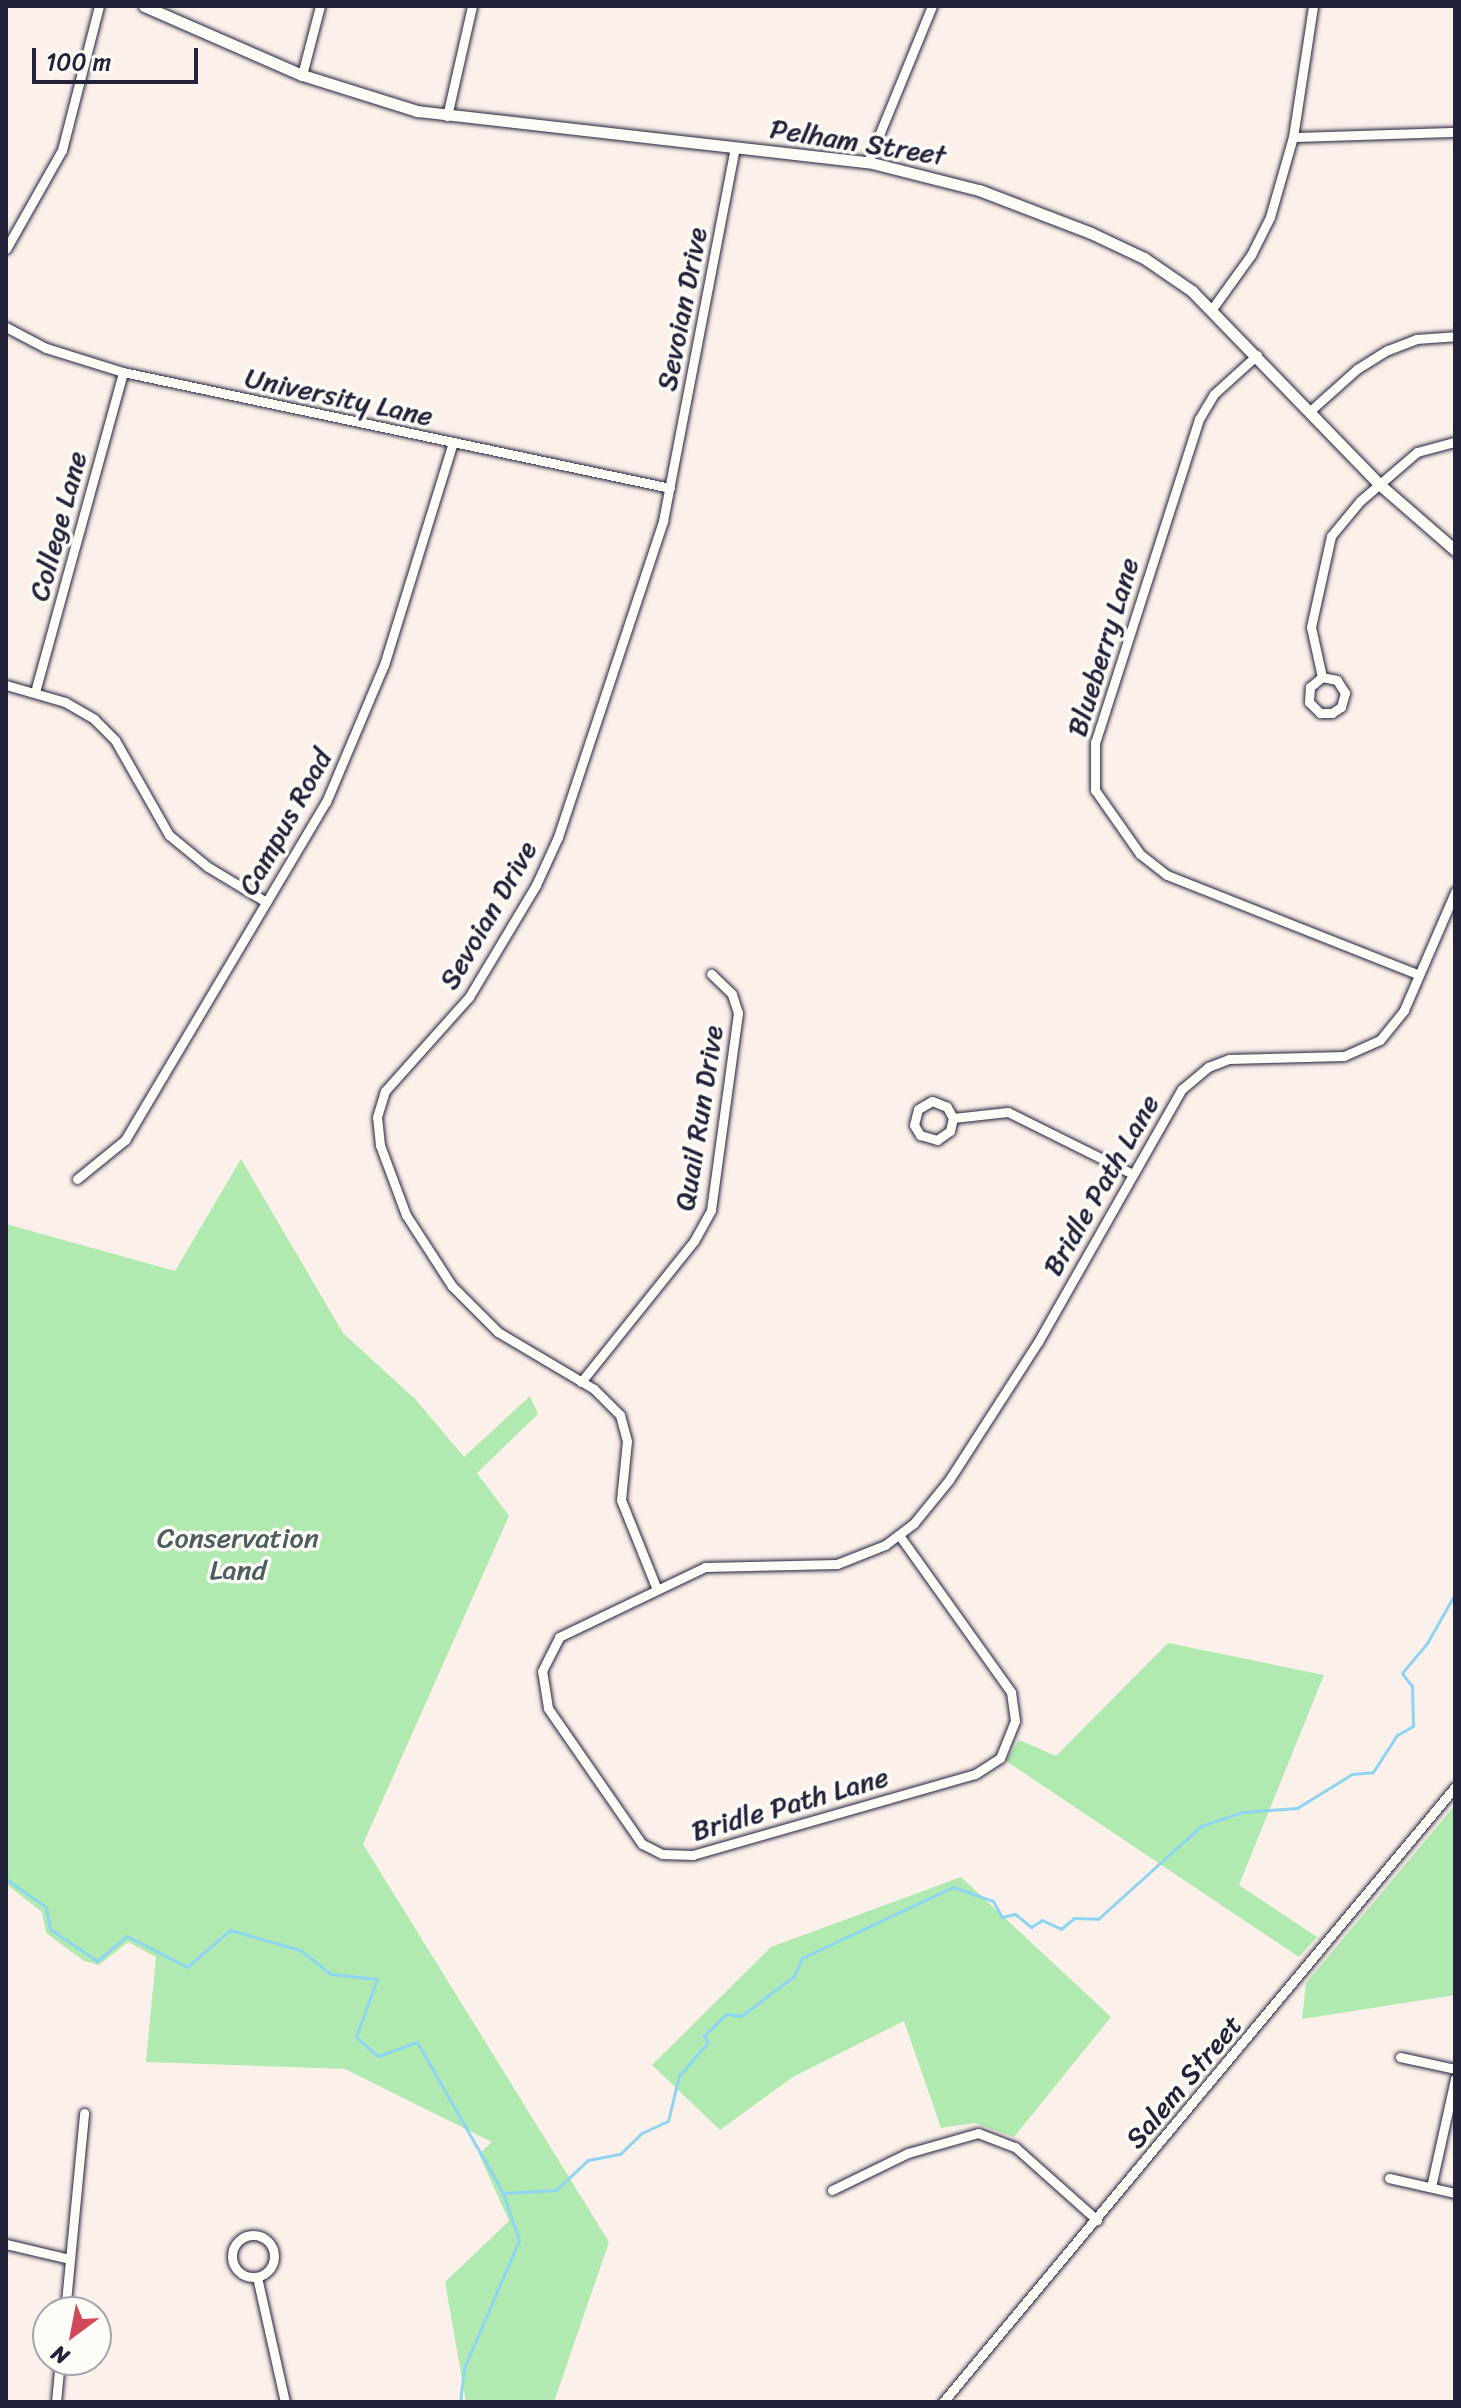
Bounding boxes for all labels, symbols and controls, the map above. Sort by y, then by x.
scale bar [36,32,202,82]
text: 100 m [46,41,111,83]
street label: Pelham Street [767,111,949,173]
street label: Sevoian Drive [650,224,714,394]
street label: University Lane [242,361,436,433]
street label: College Lane [22,448,94,604]
street label: Blueberry Lane [1060,554,1146,740]
street label: Campus Road [231,743,339,901]
street label: Sevoian Drive [432,834,544,996]
street label: Quail Run Drive [668,1023,730,1213]
street label: Bridle Path Lane [1036,1089,1166,1281]
park label: Conservation Land [157,1521,319,1587]
street label: Bridle Path Lane [688,1760,892,1848]
street label: Salem Street [1118,2008,1250,2156]
north arrow [32,2296,112,2376]
text: N [43,2335,77,2376]

